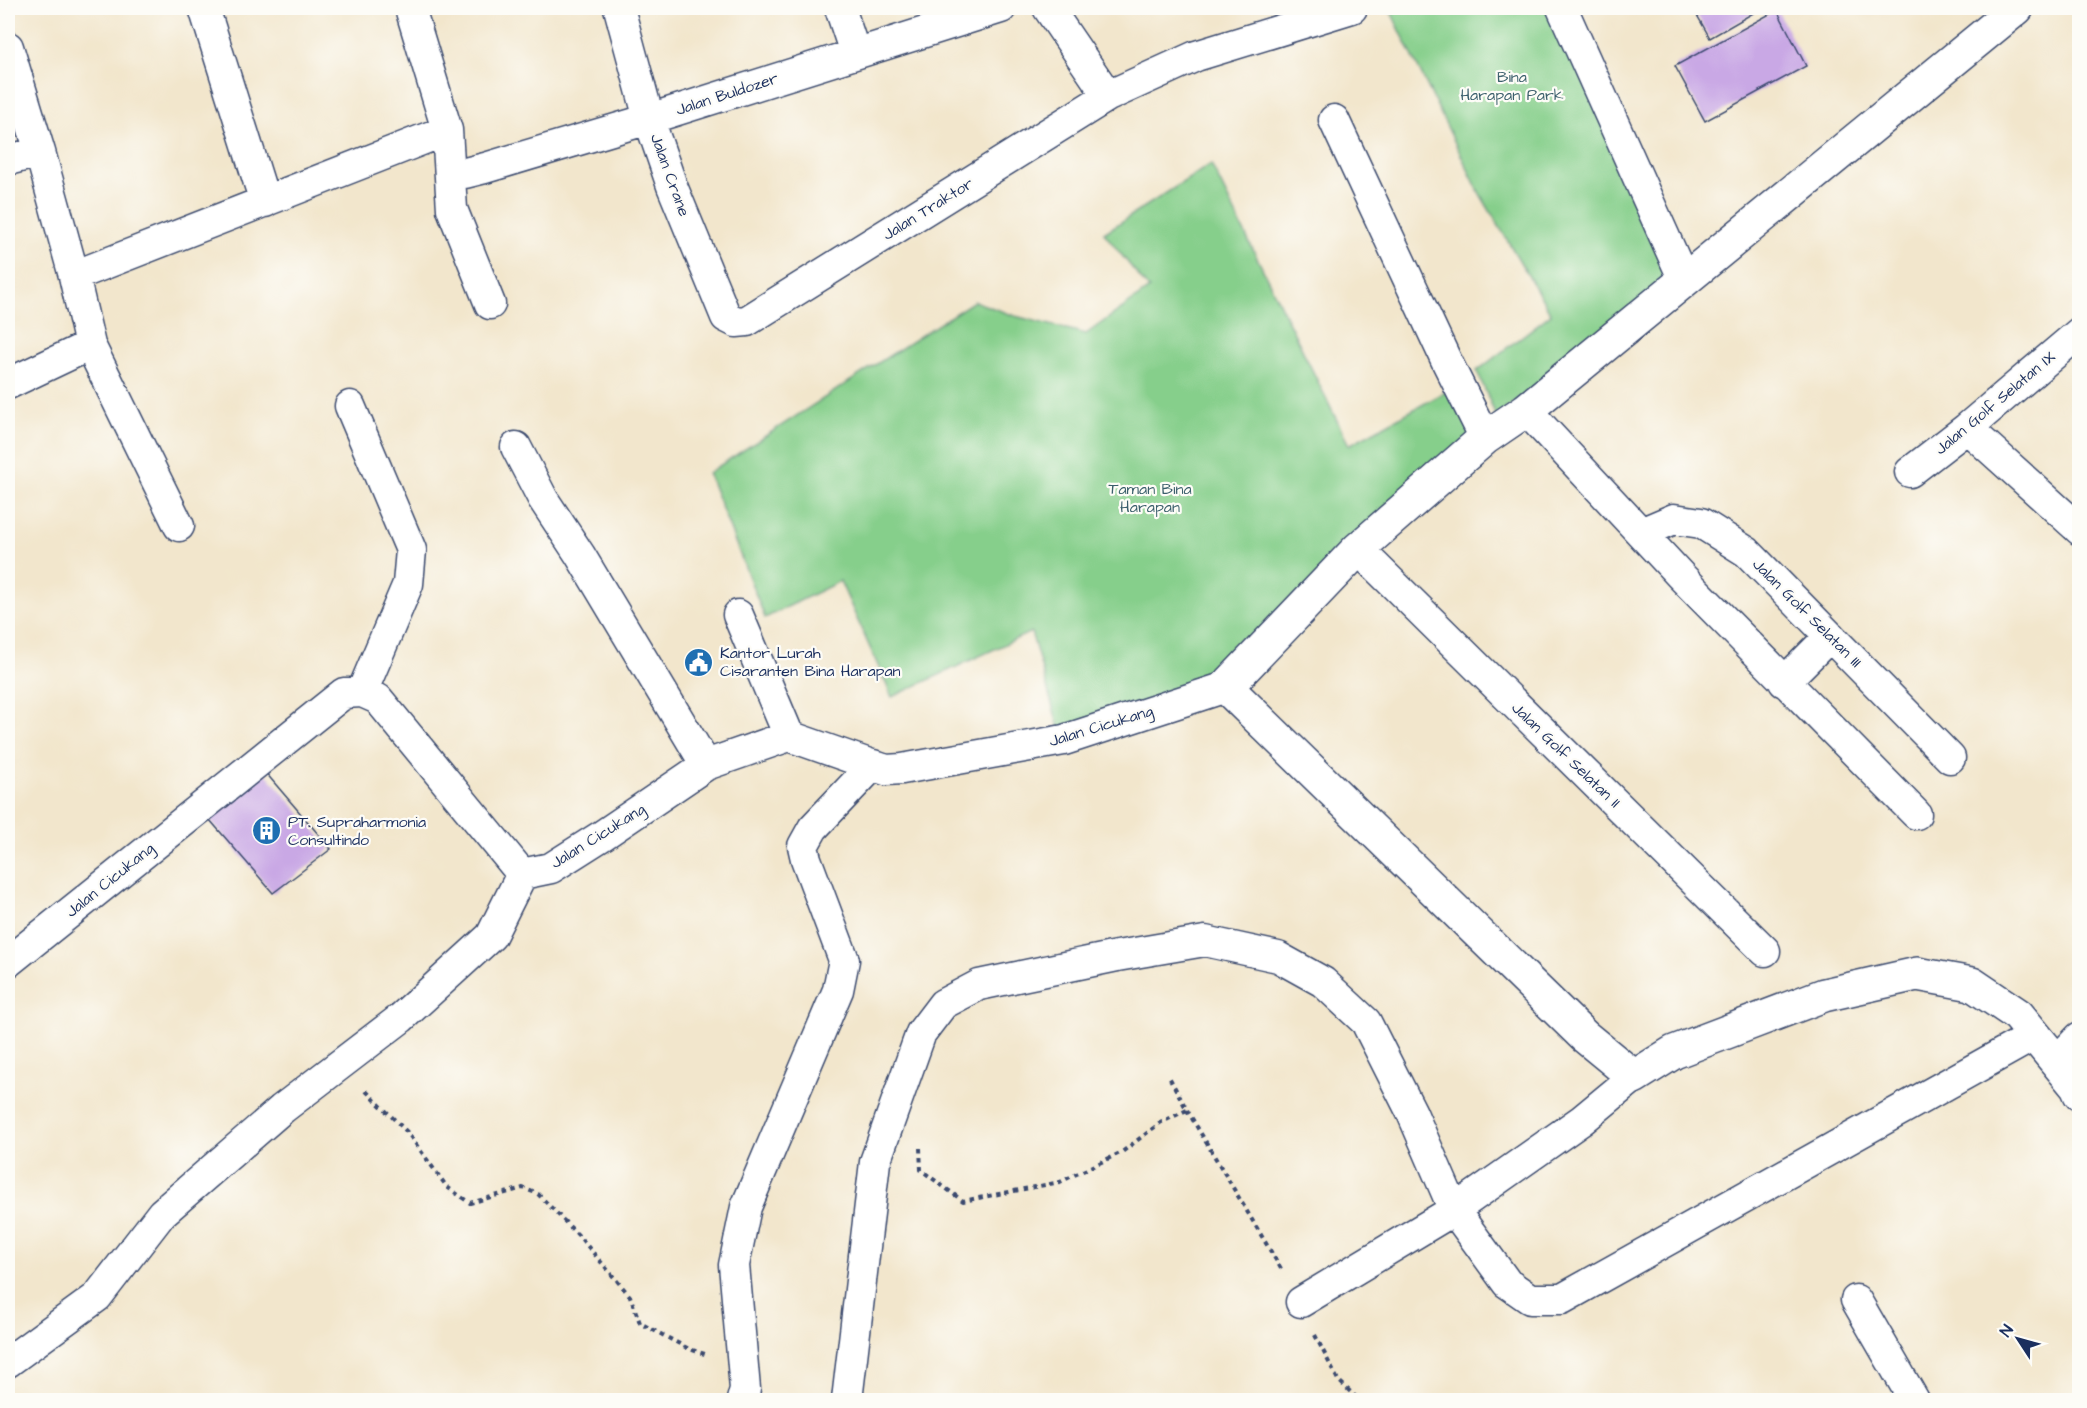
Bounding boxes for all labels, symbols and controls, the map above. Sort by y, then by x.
park label: Bina Harapan Park [1460,66,1564,106]
street label: Jalan Buldozer [673,67,781,121]
street label: Jalan Crane [645,131,695,220]
street label: Jalan Traktor [879,172,978,246]
street label: Jalan Golf Selatan IX [1930,346,2060,460]
park label: Taman Bina Harapan [1108,478,1192,518]
street label: Jalan Golf Selatan III [1748,554,1866,672]
place label: Kantor Lurah Cisaranten Bina Harapan [720,642,901,682]
public building icon: Kantor Lurah Cisaranten Bina Harapan [683,646,715,678]
street label: Jalan Golf Selatan II [1507,697,1625,813]
street label: Jalan Cicukang [1046,700,1156,753]
street label: Jalan Cicukang [546,798,650,875]
place label: PT. Supraharmonia Consultindo [288,811,426,851]
building icon: PT. Supraharmonia Consultindo [251,815,283,847]
street label: Jalan Cicukang [61,838,159,923]
north arrow [1988,1309,2048,1369]
text: N [1995,1320,2019,1341]

